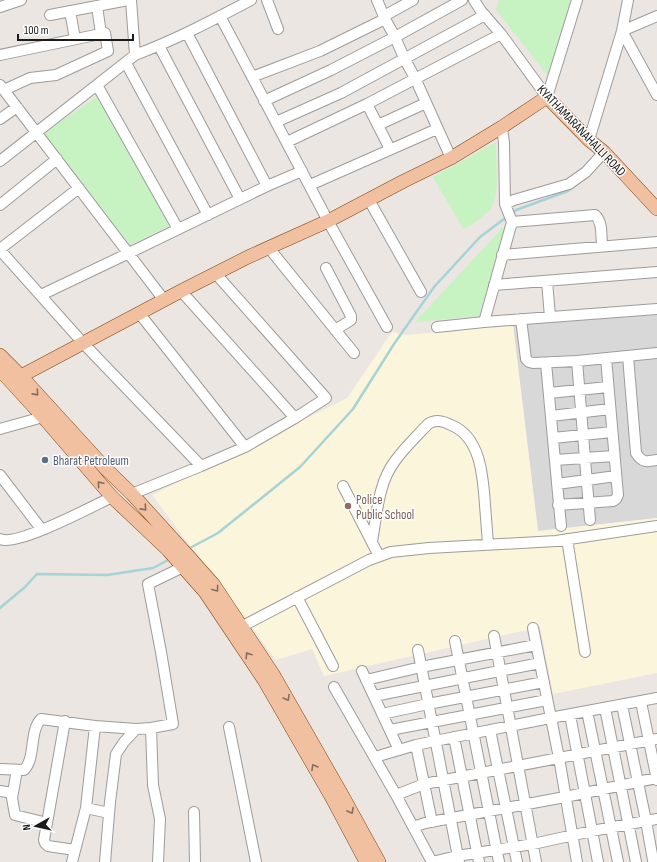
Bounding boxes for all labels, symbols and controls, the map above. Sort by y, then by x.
scale bar [18,16,133,42]
text: 100 m [24,23,49,38]
street label: KYATHAMARANAHALLI ROAD [534,82,629,180]
one-way arrow [32,388,39,396]
place label: Bharat Petroleum [53,453,129,469]
marker: Bharat Petroleum [40,455,50,465]
one-way arrow [98,481,105,488]
place label: Police Public School [356,492,414,523]
marker: Police Public School [343,501,353,511]
one-way arrow [140,504,147,511]
one-way arrow [211,585,219,592]
one-way arrow [245,652,252,659]
one-way arrow [282,694,289,701]
one-way arrow [311,764,318,771]
north arrow [16,806,56,846]
one-way arrow [346,807,354,814]
text: N [20,823,33,831]

